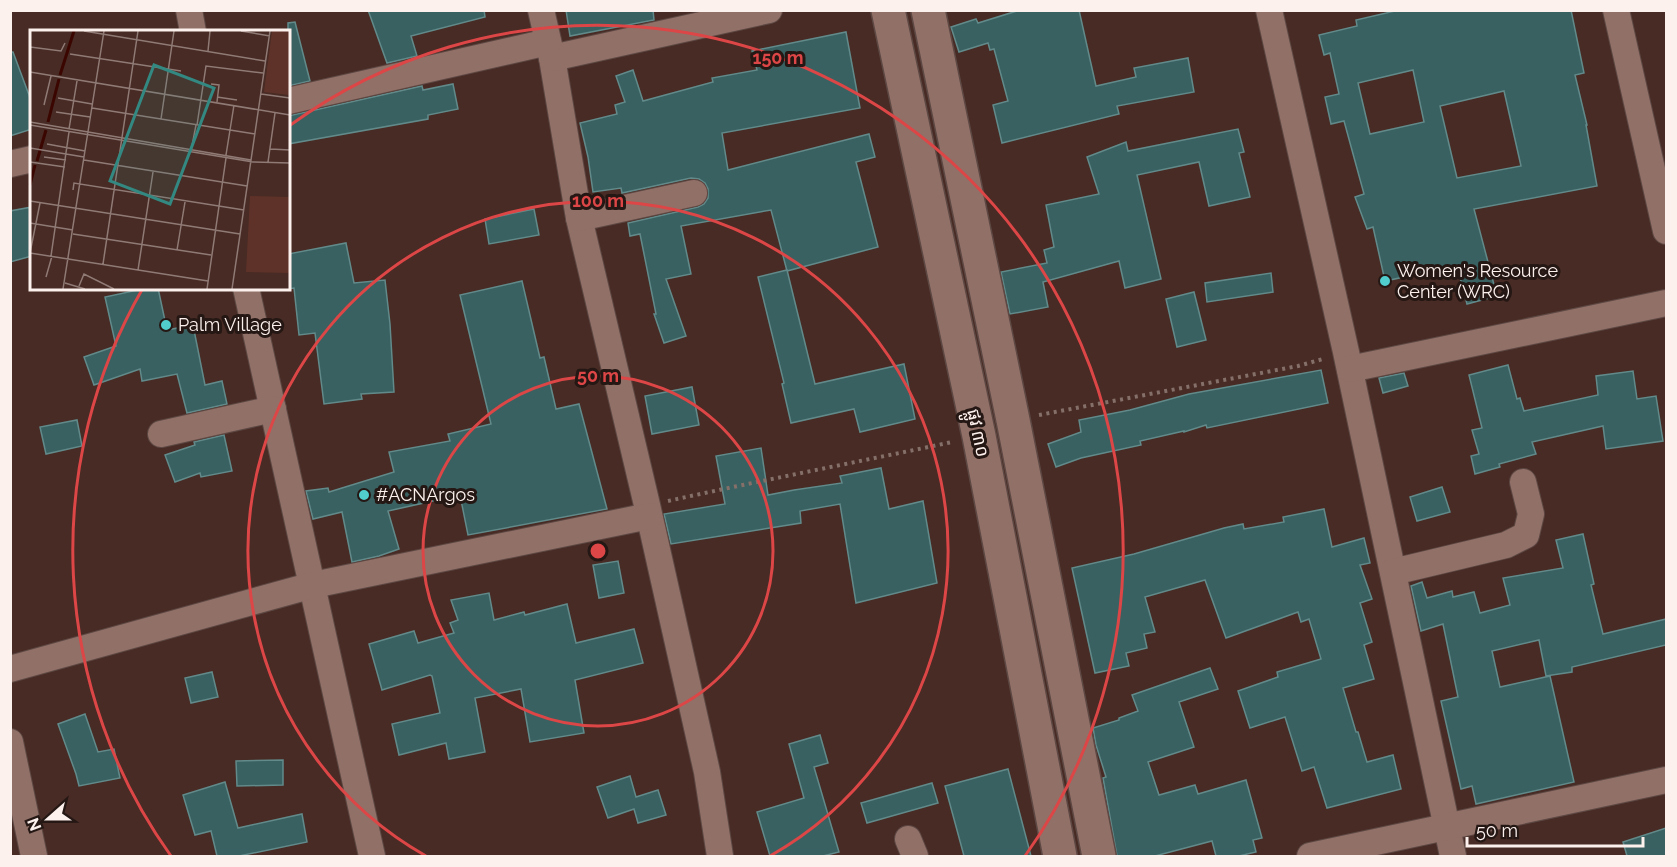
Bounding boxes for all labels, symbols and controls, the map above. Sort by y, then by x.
inset map [30,30,290,290]
text: 150 m [753,47,804,68]
text: 100 m [572,190,624,211]
place label: Women's Resource Center (WRC) [1397,260,1558,302]
marker: Women's Resource Center (WRC) [1378,274,1392,288]
place label: Palm Village [178,314,282,335]
marker: Palm Village [159,318,173,332]
text: 50 m [577,365,619,386]
street label: ផ្លូវ ៣០ [957,407,994,460]
place label: #ACNArgos [376,484,475,505]
marker: #ACNArgos [357,488,371,502]
centre of rings [588,541,608,561]
north arrow [18,789,78,849]
scale bar [1467,810,1642,848]
text: N [23,815,46,833]
text: 50 m [1476,820,1518,841]

